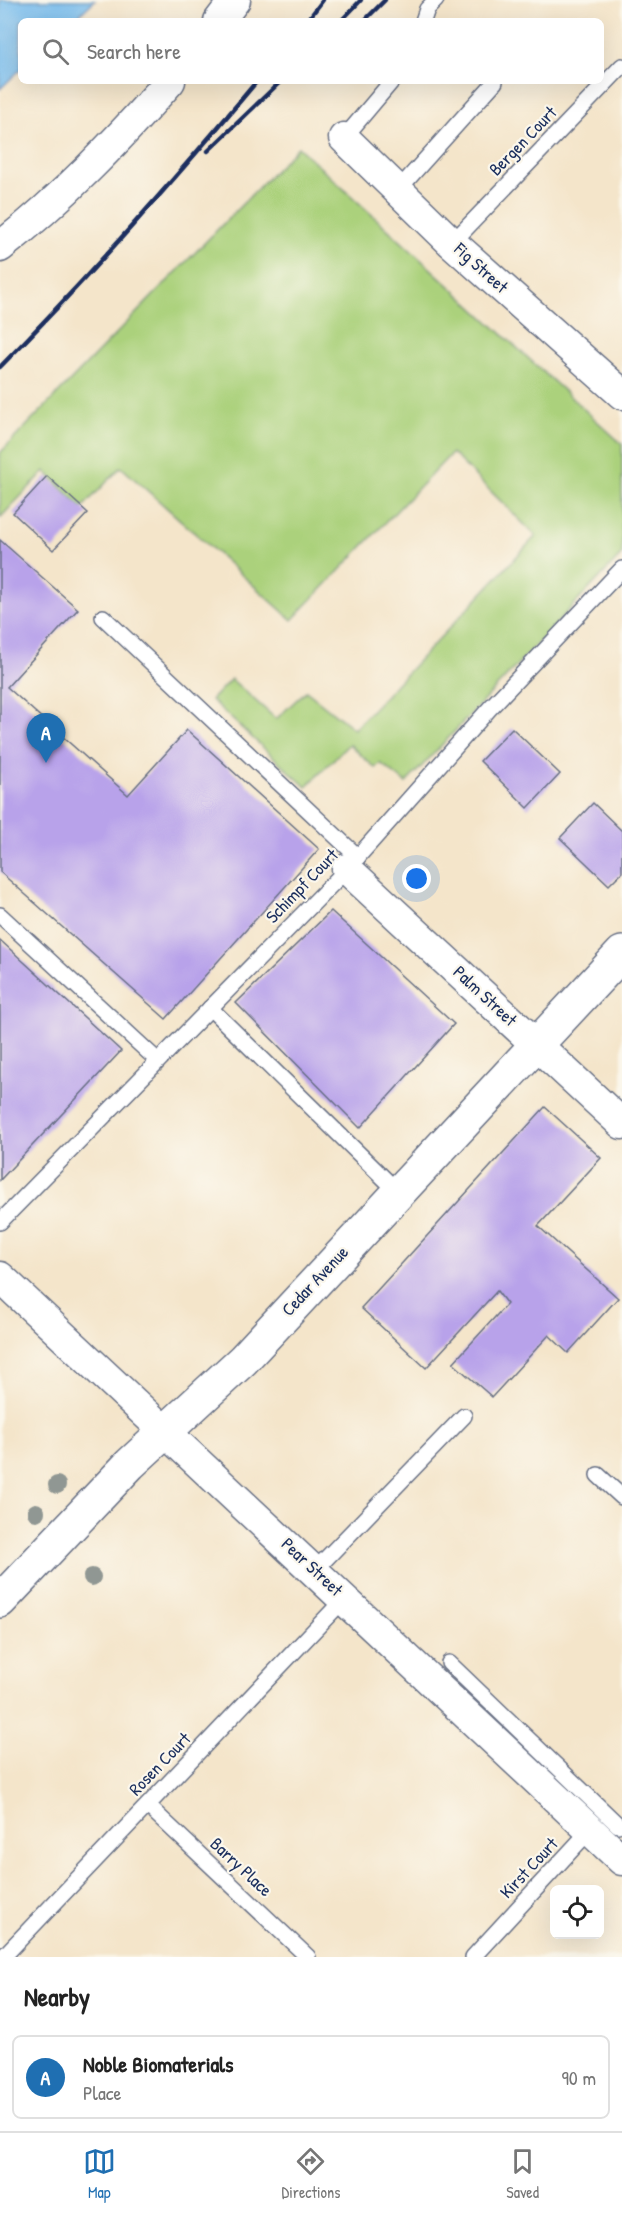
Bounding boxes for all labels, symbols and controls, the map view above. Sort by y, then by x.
search box [18,18,604,84]
icon: search [39,35,72,68]
text: Search here [87,36,181,66]
street label: Bergen Court [483,100,563,181]
street label: Fig Street [448,236,514,299]
pin: A [26,714,66,763]
street label: Schimpf Court [260,842,344,928]
your location [402,864,431,893]
street label: Palm Street [448,960,523,1032]
street label: Cedar Avenue [276,1240,354,1321]
street label: Pear Street [276,1532,349,1602]
street label: Rosen Court [123,1726,197,1801]
street label: Barry Place [205,1831,278,1902]
street label: Kirst Court [494,1831,564,1904]
map controls [550,1885,604,1939]
button: locate [550,1885,604,1939]
text: Nearby [24,1979,90,2014]
text: Noble Biomaterials [83,2049,234,2079]
text: A [41,2064,50,2091]
text: 90 m [562,2064,596,2091]
text: Place [83,2079,122,2106]
tab: Map [83,2145,116,2203]
tab: Directions [282,2145,340,2203]
tab: Saved [506,2145,539,2203]

